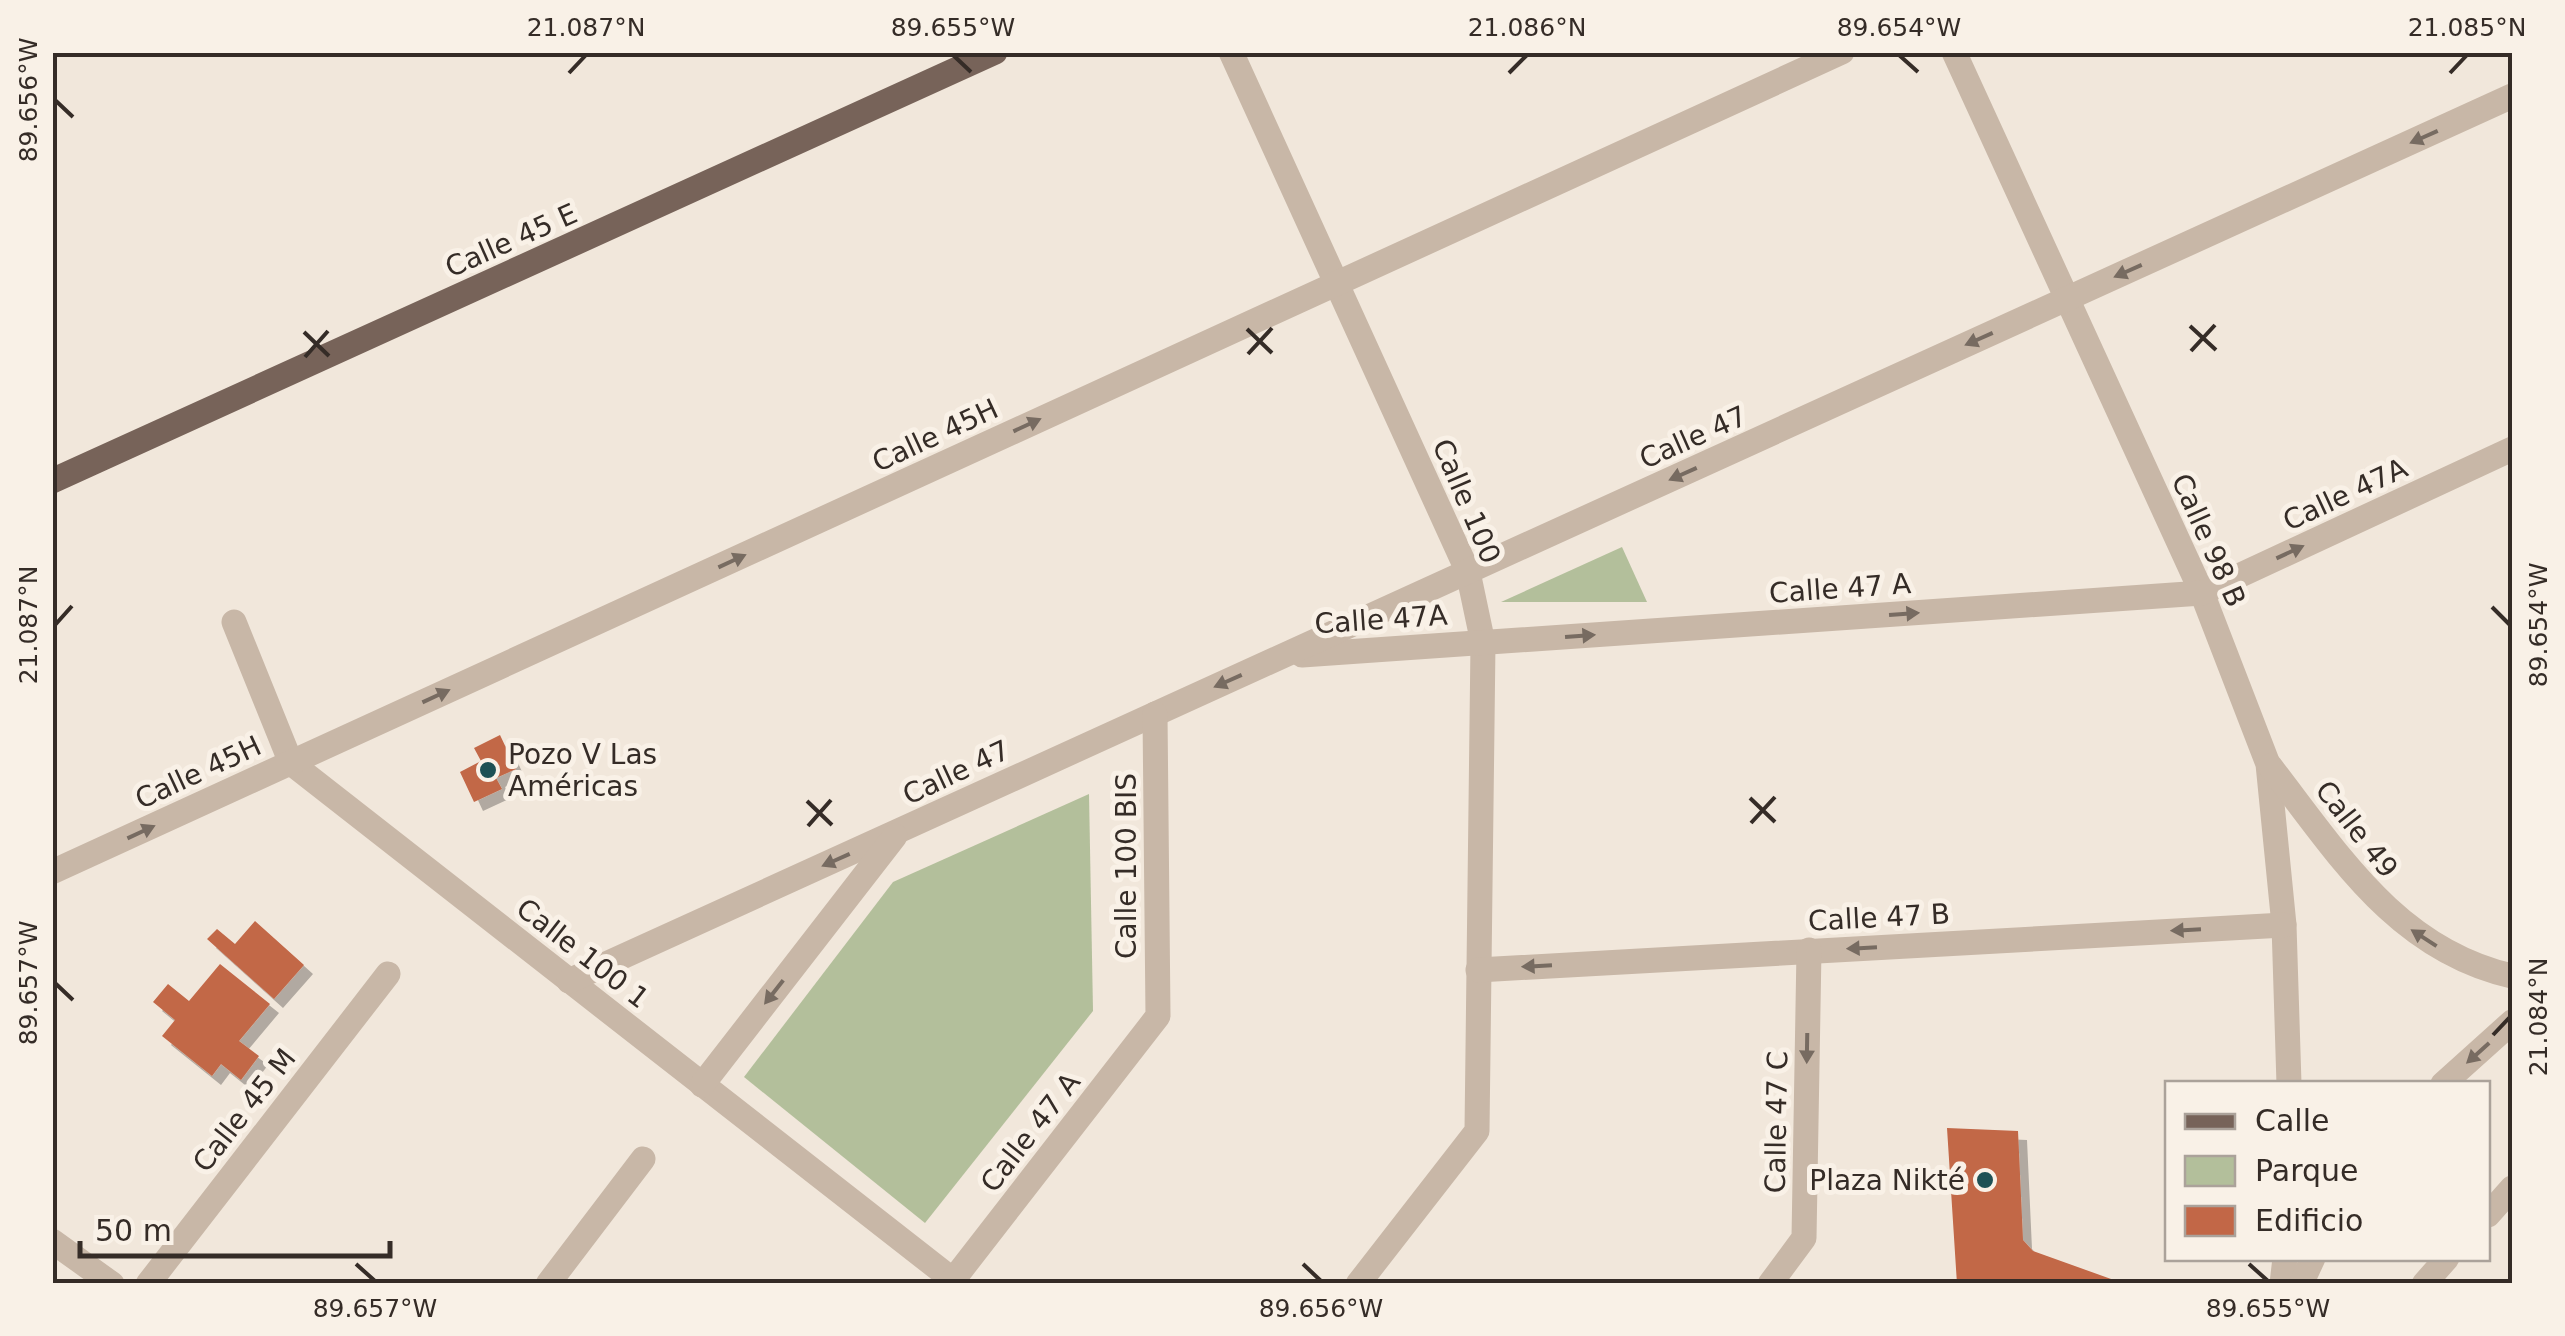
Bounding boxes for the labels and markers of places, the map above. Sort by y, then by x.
place label: Pozo V Las Américas [508,738,657,803]
marker: Pozo V Las Américas [477,759,499,781]
place label: Plaza Nikté [1809,1164,1965,1197]
marker: Plaza Nikté [1974,1169,1996,1191]

